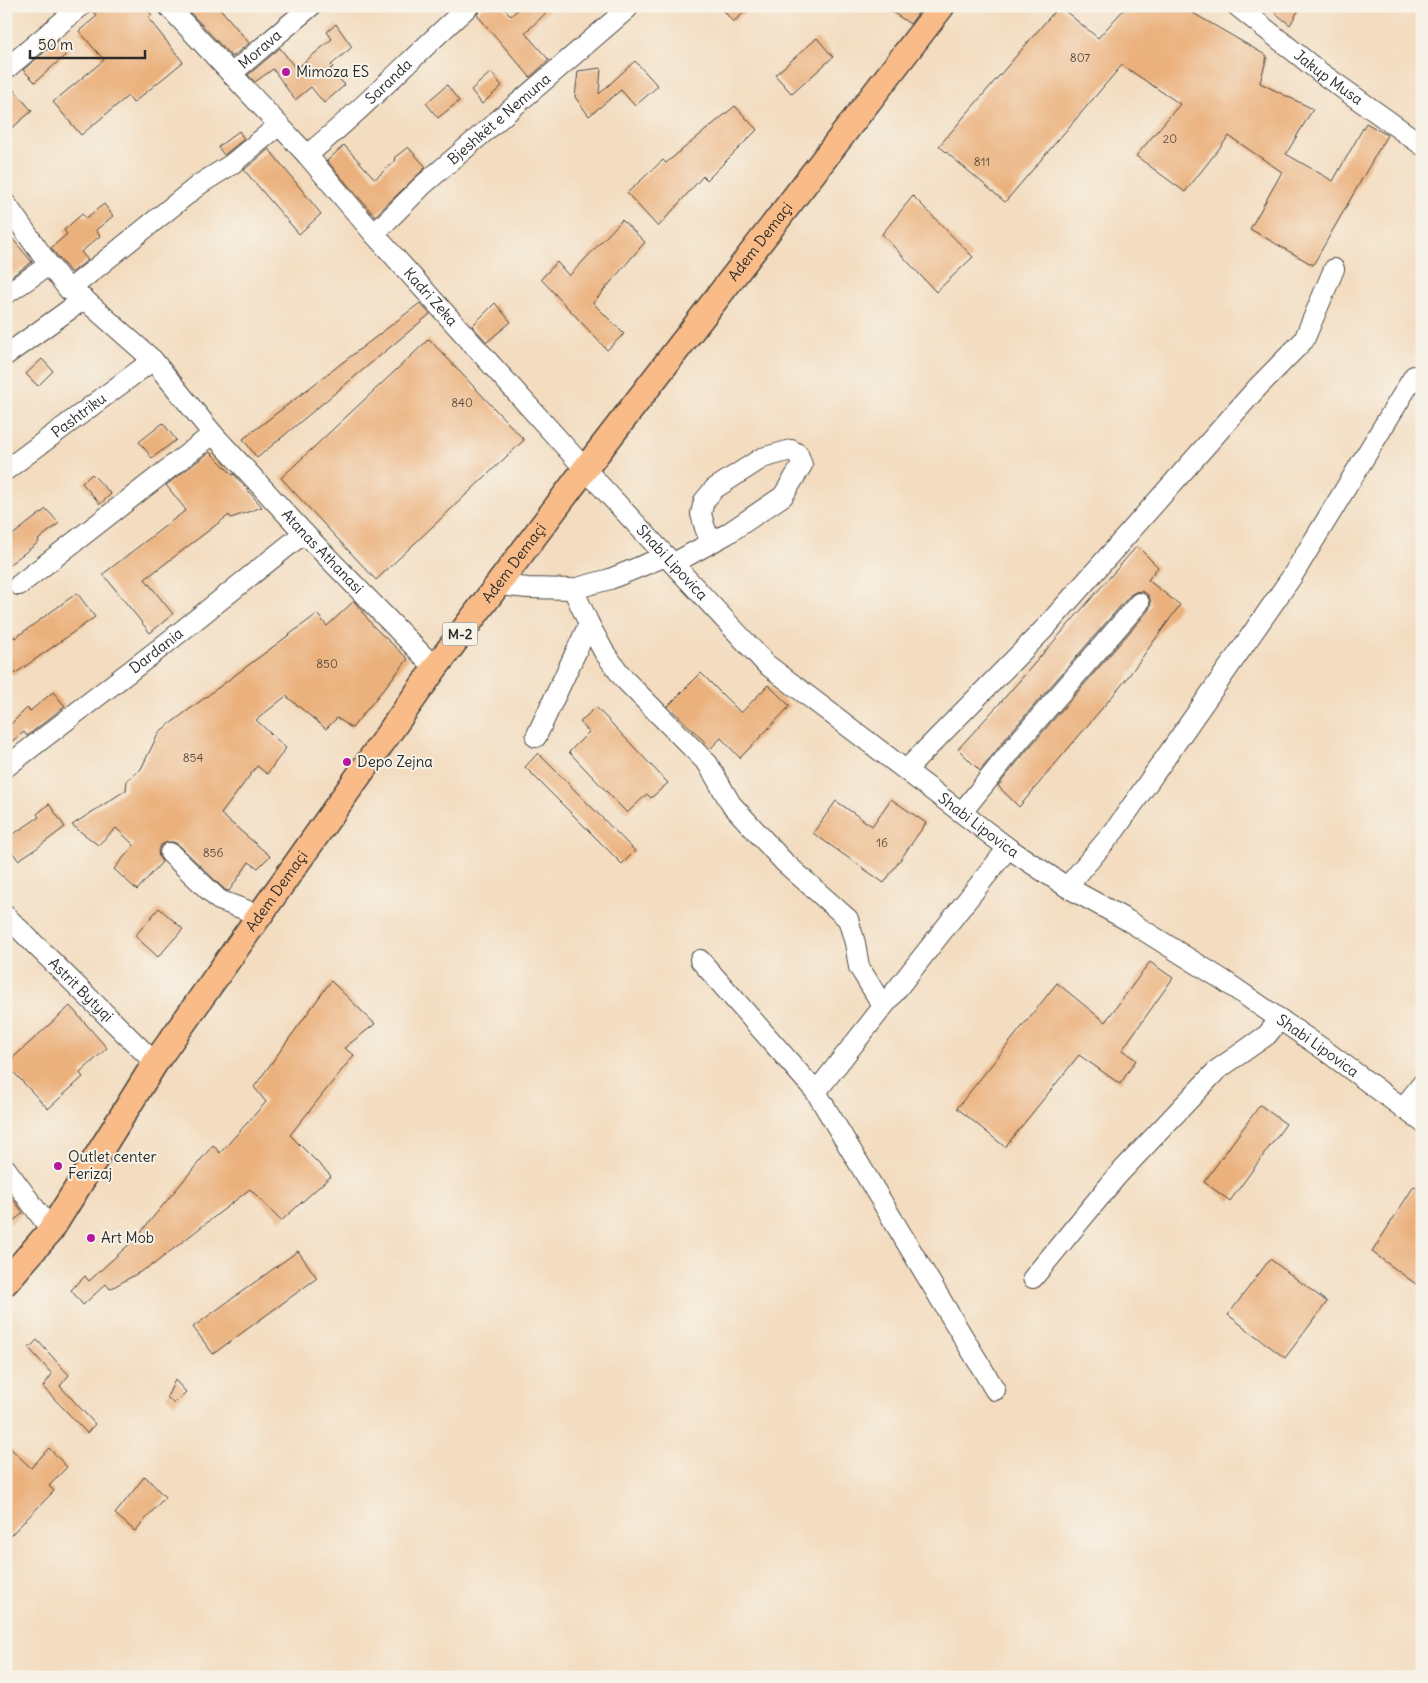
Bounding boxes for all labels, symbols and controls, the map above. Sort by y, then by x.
street label: Morava [234,25,285,73]
scale bar [30,28,145,60]
text: 50 m [38,35,73,54]
street label: Jakup Musa [1290,45,1367,109]
house number: 807 [1070,50,1090,65]
street label: Saranda [361,54,416,108]
place label: Mimoza ES [296,62,369,81]
marker: Mimoza ES [280,66,292,78]
street label: Bjeshkët e Nemuna [443,69,555,169]
house number: 20 [1163,131,1177,146]
house number: 811 [974,154,990,169]
street label: Adem Demaçi [724,198,796,285]
street label: Kadri Zeka [400,264,462,330]
street label: Pashtriku [47,388,110,442]
house number: 840 [451,395,473,410]
street label: Atanas Athanasi [278,505,368,597]
street label: Adem Demaçi [478,519,550,606]
street label: Shabi Lipovica [633,521,712,604]
road number: M-2 [442,622,478,646]
street label: Dardania [125,623,187,677]
house number: 850 [316,656,338,671]
house number: 854 [183,750,203,765]
place label: Depo Zejna [357,752,433,771]
marker: Depo Zejna [341,756,353,768]
street label: Shabi Lipovica [935,788,1023,862]
house number: 16 [876,835,888,850]
house number: 856 [203,845,223,860]
street label: Adem Demaçi [241,847,311,935]
street label: Astrit Bytyqi [45,953,117,1025]
street label: Shabi Lipovica [1273,1010,1363,1081]
place label: Outlet center Ferizaj [68,1147,157,1183]
marker: Outlet center Ferizaj [52,1160,64,1172]
place label: Art Mob [101,1228,154,1247]
marker: Art Mob [85,1232,97,1244]

